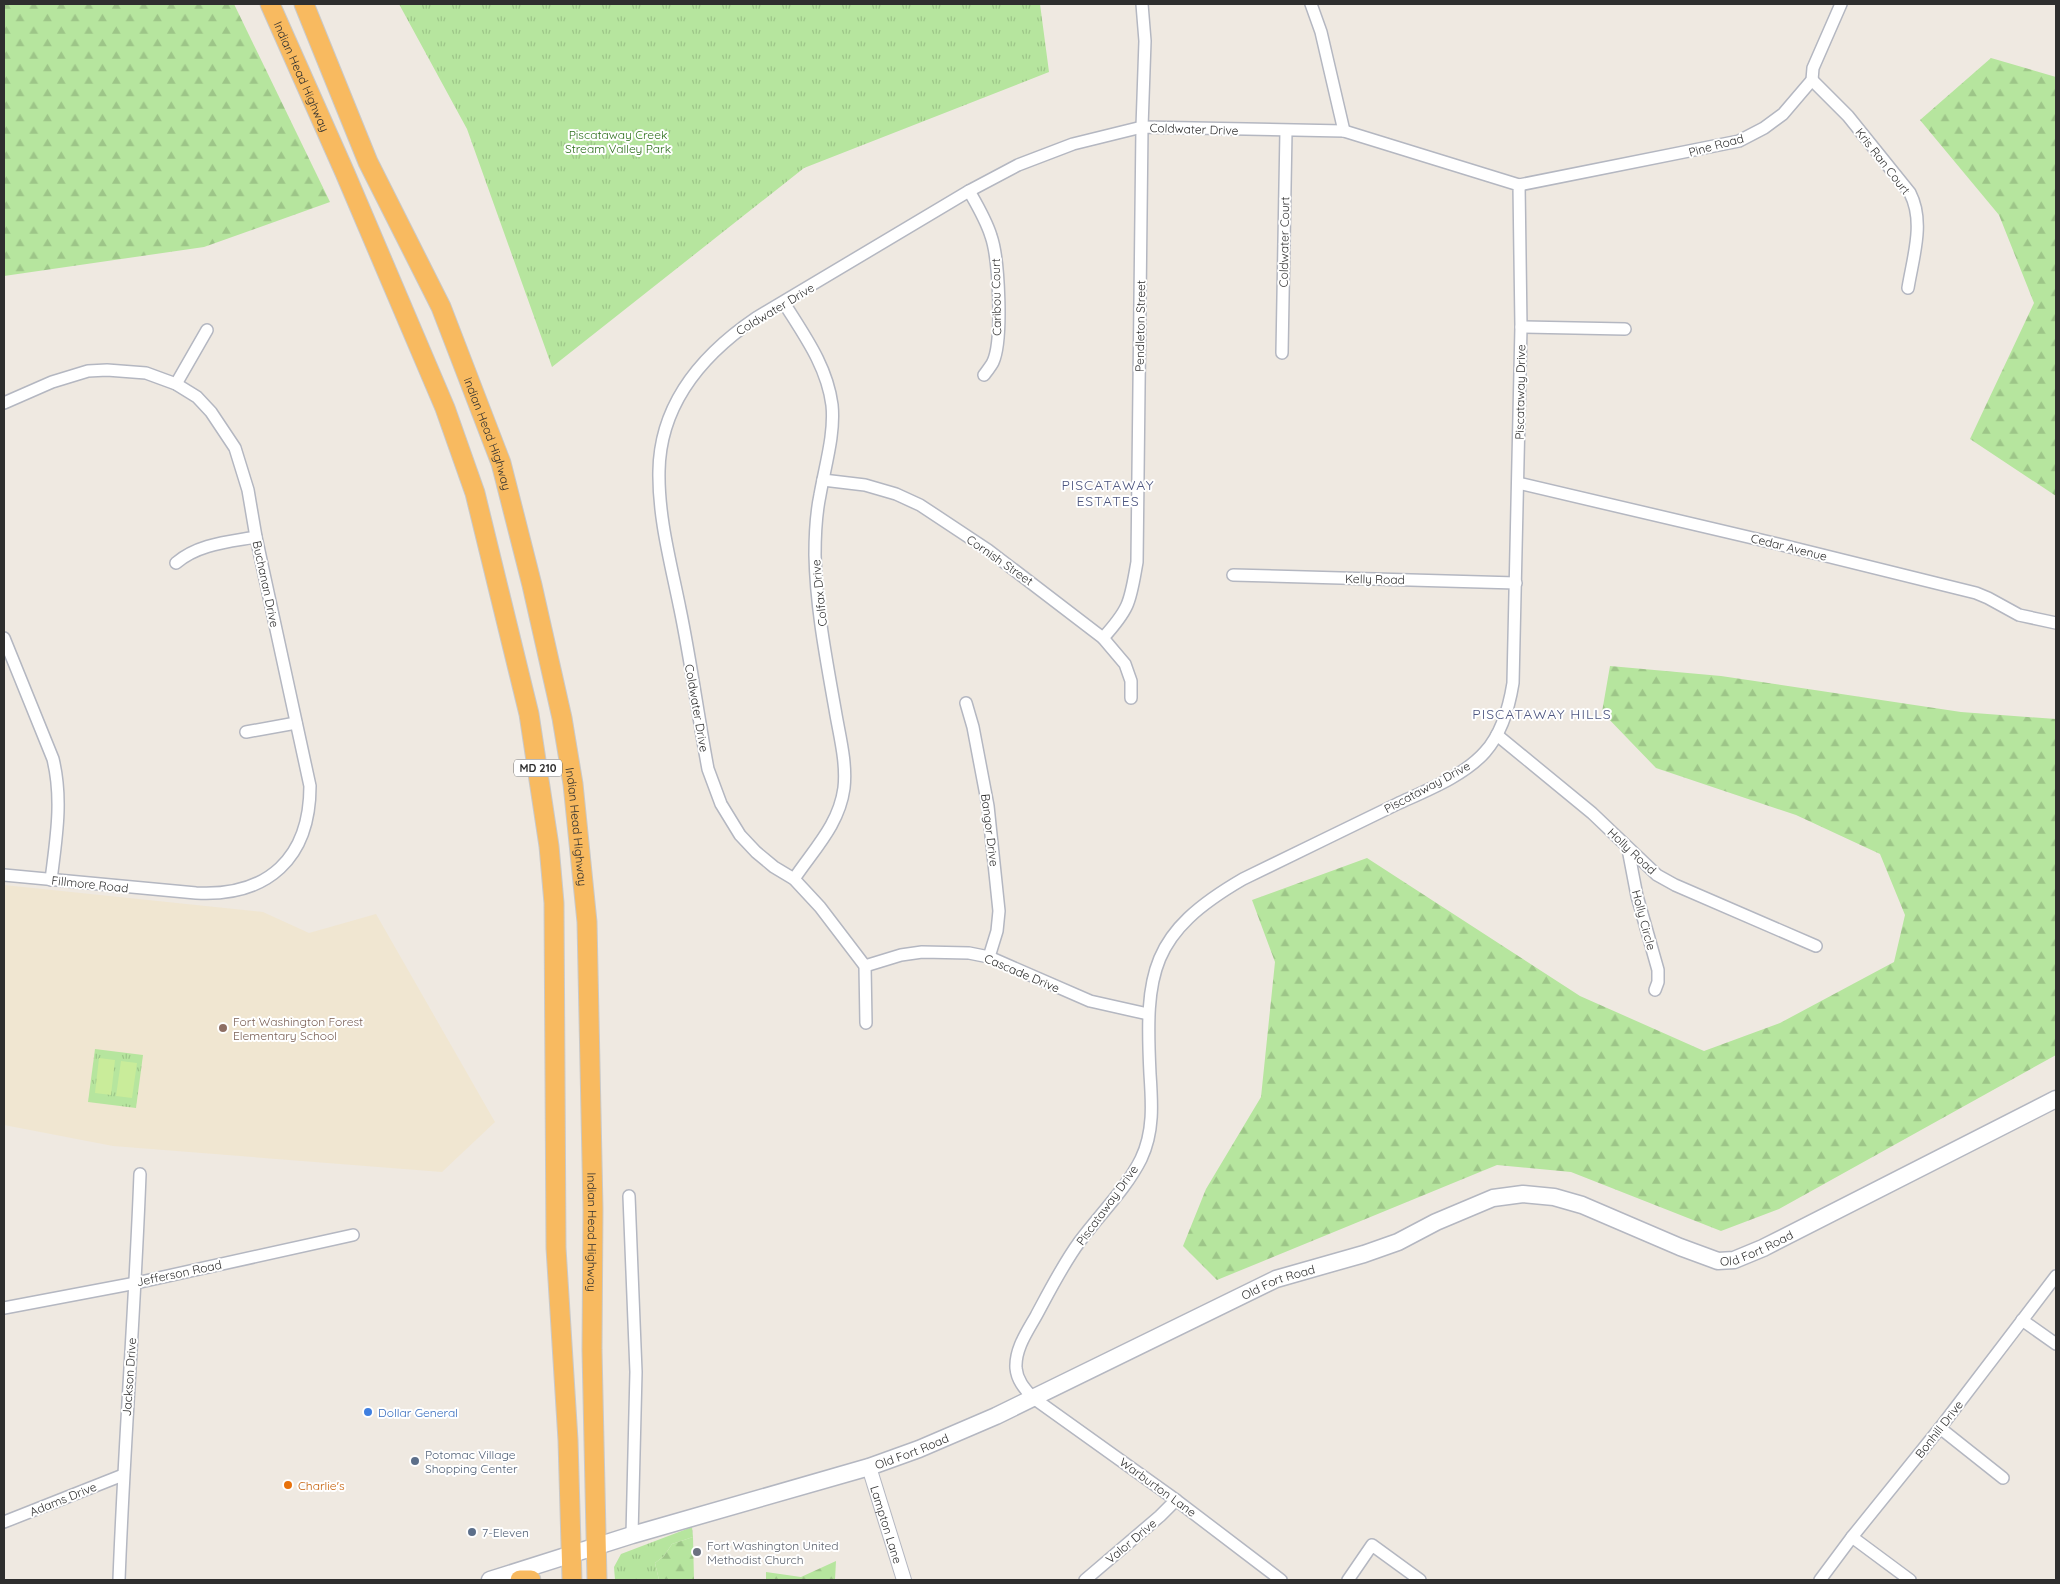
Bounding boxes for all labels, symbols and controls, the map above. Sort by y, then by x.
street label: Indian Head Highway [271,19,333,134]
street label: Coldwater Drive [1149,120,1239,138]
street label: Kris Ran Court [1852,125,1914,197]
park label: Piscataway Creek Stream Valley Park [565,127,671,156]
street label: Pine Road [1687,130,1745,160]
street label: Coldwater Court [1276,197,1292,287]
street label: Caribou Court [988,258,1004,336]
street label: Coldwater Drive [733,280,817,338]
street label: Pendleton Street [1132,280,1148,372]
street label: Piscataway Drive [1512,344,1528,440]
street label: Indian Head Highway [461,375,515,492]
district label: PISCATAWAY ESTATES [1061,476,1155,510]
street label: Cedar Avenue [1749,530,1829,564]
street label: Cornish Street [964,532,1036,588]
street label: Buchanan Drive [249,539,283,629]
street label: Colfax Drive [808,558,830,627]
street label: Kelly Road [1345,571,1405,587]
street label: Coldwater Drive [682,663,712,753]
district label: PISCATAWAY HILLS [1472,705,1612,723]
street label: Piscataway Drive [1381,758,1473,816]
road number: MD 210 [514,760,562,776]
street label: Indian Head Highway [563,766,591,887]
street label: Bangor Drive [978,793,1002,868]
street label: Holly Road [1605,825,1659,877]
street label: Fillmore Road [51,873,129,895]
street label: Holly Circle [1629,888,1659,952]
street label: Cascade Drive [982,950,1062,996]
place label: Fort Washington Forest Elementary School [233,1014,363,1043]
marker: Fort Washington Forest Elementary School [217,1022,229,1034]
street label: Piscataway Drive [1073,1162,1141,1248]
street label: Indian Head Highway [585,1172,601,1292]
street label: Old Fort Road [1719,1227,1795,1268]
street label: Jefferson Road [135,1257,223,1289]
street label: Old Fort Road [1238,1261,1316,1303]
street label: Jackson Drive [119,1337,139,1417]
street label: Bonhill Drive [1912,1397,1966,1461]
place label: Dollar General [378,1405,458,1420]
marker: Dollar General [362,1406,374,1418]
street label: Old Fort Road [873,1430,951,1472]
place label: Potomac Village Shopping Center [425,1447,518,1476]
street label: Warburton Lane [1117,1454,1199,1520]
marker: Potomac Village Shopping Center [409,1455,421,1467]
place label: Charlie's [298,1478,345,1493]
street label: Adams Drive [27,1479,99,1519]
marker: Charlie's [282,1479,294,1491]
street label: Lampton Lane [868,1484,906,1565]
street label: Valor Drive [1103,1515,1160,1567]
place label: 7-Eleven [482,1525,529,1540]
marker: 7-Eleven [466,1526,478,1538]
place label: Fort Washington United Methodist Church [707,1538,839,1567]
marker: Fort Washington United Methodist Church [691,1546,703,1558]

